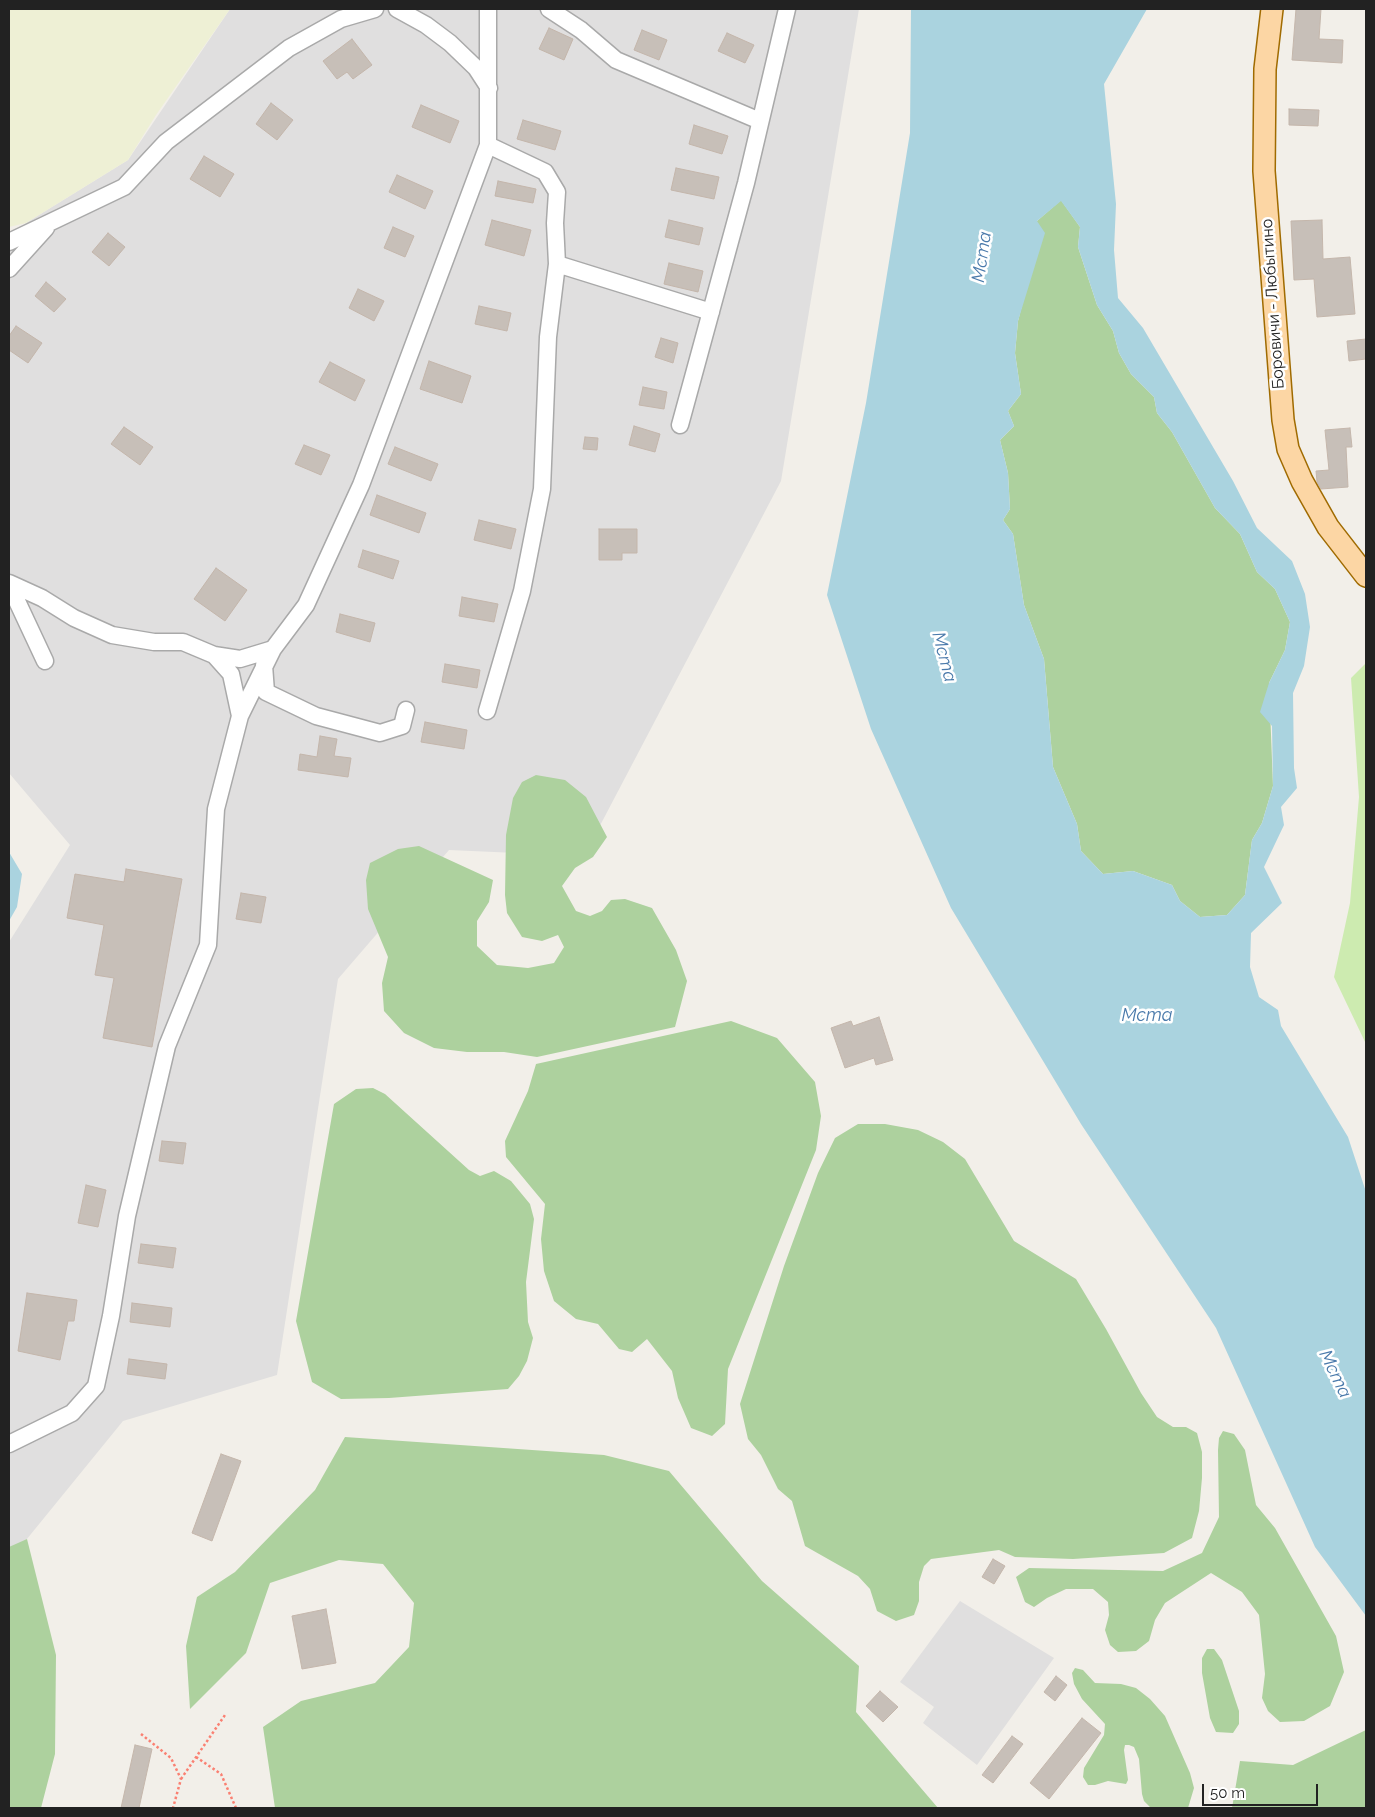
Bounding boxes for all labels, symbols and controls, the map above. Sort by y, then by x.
street label: Боровичи - Любытино [1257,218,1289,390]
water label: Мста [968,230,996,284]
water label: Мста [927,630,961,684]
water label: Мста [1122,1005,1172,1027]
water label: Мста [1314,1346,1356,1402]
scale bar [1205,1774,1321,1806]
text: 50 m [1210,1784,1245,1802]

